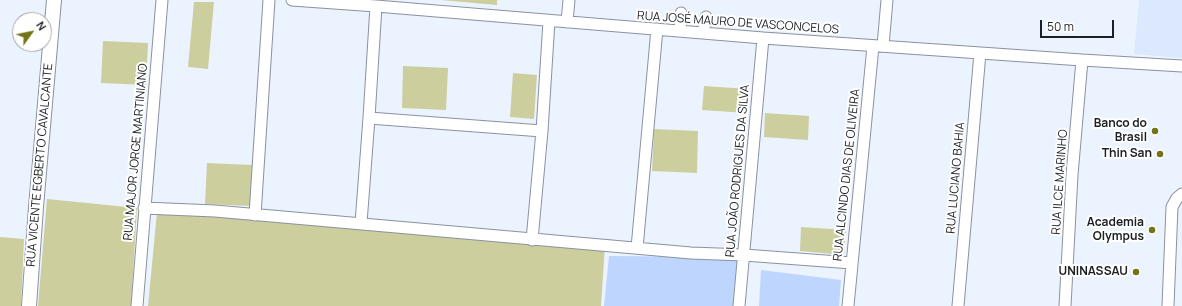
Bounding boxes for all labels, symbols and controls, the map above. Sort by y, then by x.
street label: RUA JOSÉ MAURO DE VASCONCELOS [637,9,839,37]
north arrow [12,12,52,52]
scale bar [1042,12,1116,38]
text: N [33,18,50,33]
text: 50 m [1047,18,1074,35]
street label: RUA VICENTE EGBERTO CAVALCANTE [24,63,56,267]
street label: RUA MAJOR JORGE MARTINIANO [121,63,151,241]
street label: RUA JOÃO RODRIGUES DA SILVA [723,84,753,258]
street label: RUA ALCINDO DIAS DE OLIVEIRA [831,88,863,262]
place label: Banco do Brasil [1094,117,1147,145]
street label: RUA LUCIANO BAHIA [944,122,968,234]
marker: Banco do Brasil [1150,126,1160,136]
street label: RUA ILCE MARINHO [1049,129,1071,235]
place label: Thin San [1102,147,1152,161]
marker: Thin San [1155,149,1165,159]
place label: Academia Olympus [1087,216,1144,244]
marker: Academia Olympus [1147,225,1157,235]
place label: UNINASSAU [1059,265,1128,279]
marker: UNINASSAU [1131,267,1141,277]

